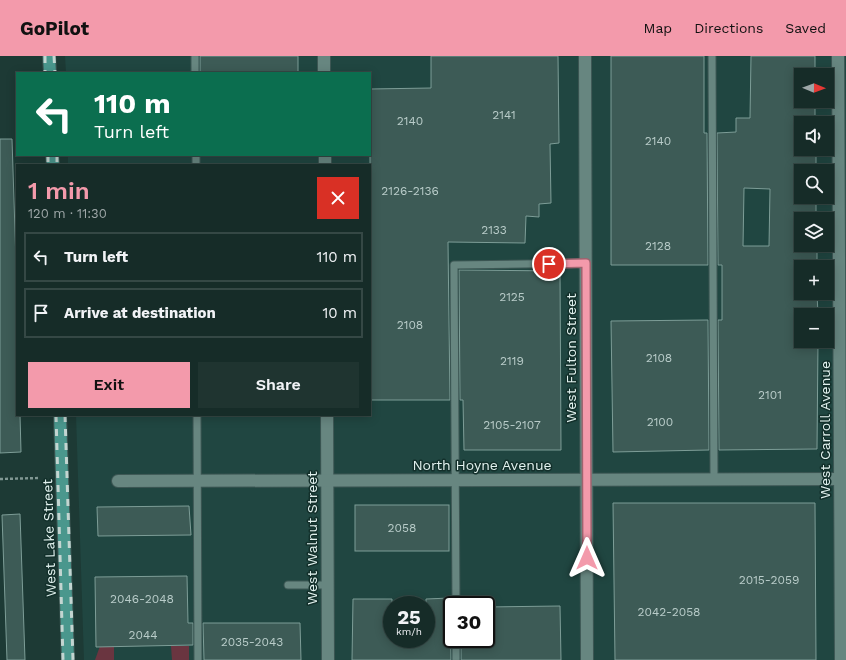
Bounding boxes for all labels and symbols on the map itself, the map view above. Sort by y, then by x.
north arrow [794,68,834,108]
house number: 2141 [492,108,516,122]
house number: 2140 [397,114,423,128]
house number: 2140 [645,134,671,148]
house number: 2126-2136 [381,184,439,198]
house number: 2133 [481,223,507,237]
house number: 2128 [645,239,671,253]
pin [532,247,566,281]
house number: 2125 [499,290,525,304]
street label: West Fulton Street [563,293,579,423]
house number: 2108 [397,318,423,332]
house number: 2108 [646,351,672,365]
house number: 2119 [500,354,524,368]
street label: West Carroll Avenue [817,361,833,499]
house number: 2101 [758,388,782,402]
house number: 2100 [647,415,673,429]
house number: 2105-2107 [483,418,541,432]
street label: North Hoyne Avenue [412,457,552,473]
street label: West Walnut Street [304,471,320,605]
street label: West Lake Street [39,479,59,597]
house number: 2058 [388,521,416,535]
position arrow [566,537,608,579]
house number: 2015-2059 [739,573,799,587]
house number: 2046-2048 [110,592,174,606]
speed limit sign: 30 [443,596,495,648]
house number: 2042-2058 [637,605,701,619]
house number: 2044 [128,628,158,642]
house number: 2035-2043 [221,635,283,649]

